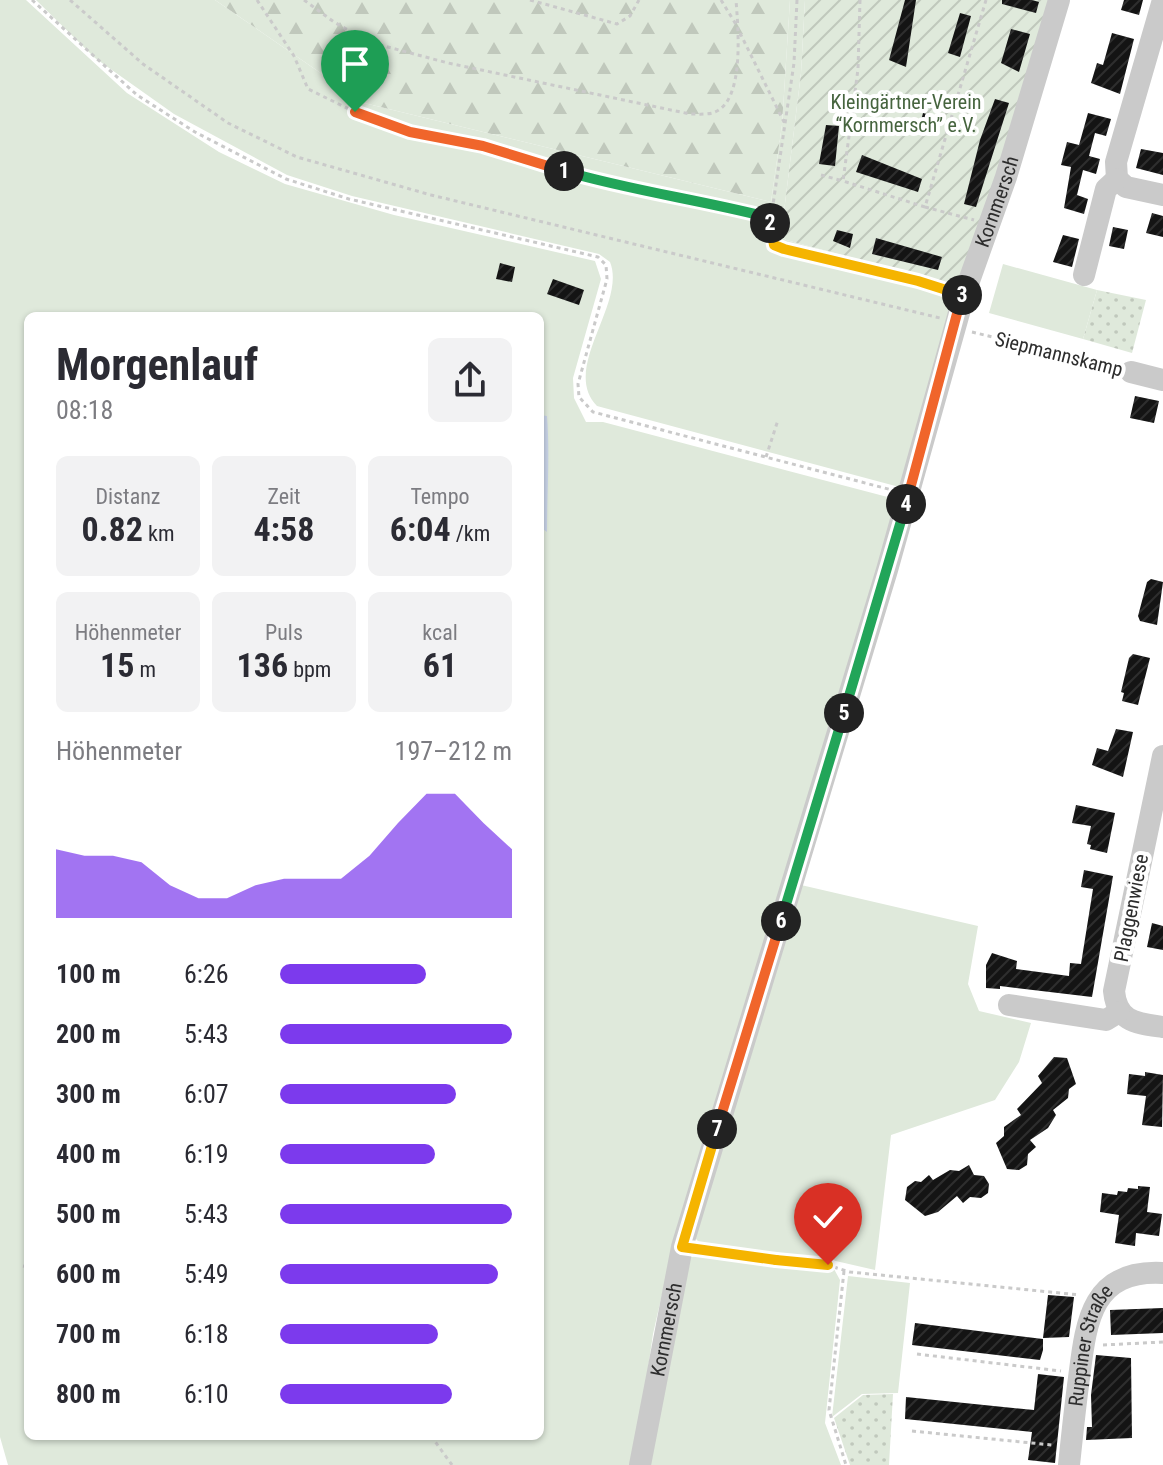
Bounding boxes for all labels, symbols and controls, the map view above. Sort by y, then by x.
pin [321,30,389,112]
icon: arrive [333,42,377,86]
park label: Kleingärtner-Verein “Kornmersch” e.V. [831,90,981,137]
pin: 1 [544,151,584,191]
street label: Kornmersch [970,153,1024,250]
text: 1 [558,158,570,183]
pin: 2 [750,203,790,243]
text: 2 [764,210,776,235]
pin: 3 [942,275,982,315]
text: 3 [956,282,968,307]
street label: Siepmannskamp [993,327,1125,381]
button: share [428,338,512,422]
text: Morgenlauf [56,339,258,391]
text: 08:18 [56,395,113,425]
text: Distanz [95,484,161,509]
text: Zeit [267,484,301,509]
text: Tempo [410,484,470,509]
pin: 4 [886,484,926,524]
text: 4 [900,491,912,516]
text: 0.82 [82,509,143,549]
text: 4:58 [254,509,314,549]
text: 6:04 [390,509,451,549]
text: km [143,521,174,546]
text: /km [451,521,490,546]
text: Höhenmeter [75,620,181,645]
text: Puls [265,620,303,645]
text: kcal [422,620,458,645]
text: 15 [100,645,134,685]
text: 136 [237,645,288,685]
text: 61 [423,645,457,685]
text: m [134,657,156,682]
text: bpm [288,657,331,682]
pin: 5 [824,693,864,733]
text: 5 [838,700,850,725]
text: Höhenmeter [56,736,182,766]
text: 197–212 m [395,736,512,766]
street label: Plaggenwiese [1109,852,1153,964]
pin: 6 [761,901,801,941]
text: 6 [775,908,787,933]
text: 100 m [56,959,121,989]
text: 6:26 [184,959,229,989]
text: 200 m [56,1019,121,1049]
text: 5:43 [184,1019,229,1049]
text: 300 m [56,1079,121,1109]
text: 6:07 [184,1079,229,1109]
pin: 7 [697,1109,737,1149]
text: 7 [711,1116,723,1141]
text: 400 m [56,1139,121,1169]
text: 6:19 [184,1139,229,1169]
pin [794,1183,862,1265]
icon: check [806,1195,850,1239]
text: 500 m [56,1199,121,1229]
text: 5:43 [184,1199,229,1229]
text: 600 m [56,1259,121,1289]
text: 5:49 [184,1259,229,1289]
street label: Ruppiner Straße [1063,1279,1117,1408]
street label: Kornmersch [645,1281,687,1378]
text: 700 m [56,1319,121,1349]
text: 6:18 [184,1319,229,1349]
text: 800 m [56,1379,121,1409]
text: 6:10 [184,1379,229,1409]

